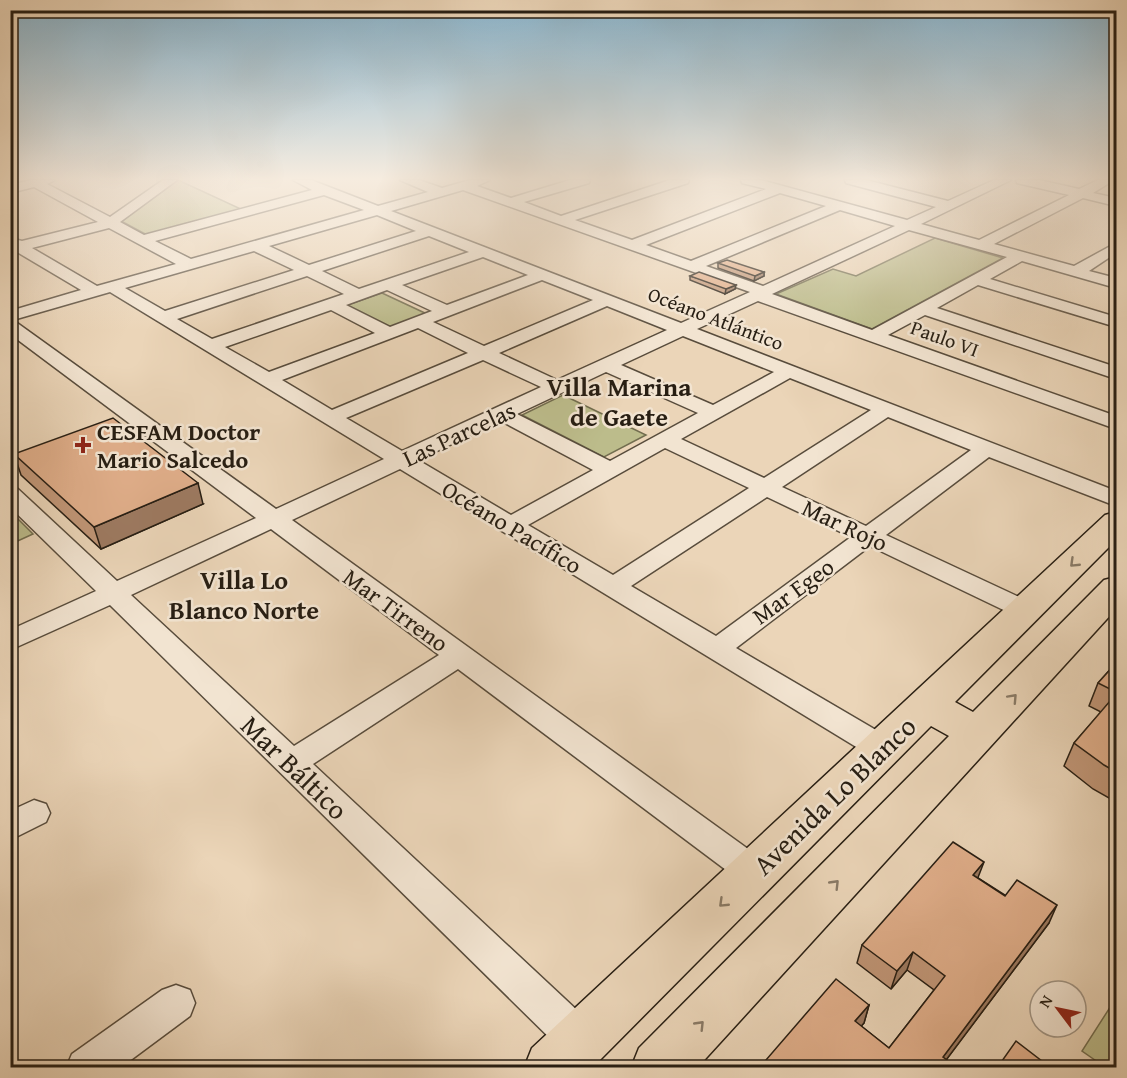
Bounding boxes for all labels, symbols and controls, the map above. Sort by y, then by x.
street label: Océano Atlántico [644,279,788,357]
street label: Paulo VI [907,312,983,364]
district label: Villa Marina de Gaete [546,367,692,436]
street label: Las Parcelas [397,393,521,475]
place label: CESFAM Doctor Mario Salcedo [97,414,260,477]
marker: CESFAM Doctor Mario Salcedo [74,436,92,454]
street label: Océano Pacífico [435,471,589,583]
street label: Mar Rojo [796,490,894,560]
street label: Mar Egeo [745,549,841,633]
one-way arrow [1071,556,1081,567]
district label: Villa Lo Blanco Norte [169,560,319,629]
street label: Mar Tirreno [336,560,456,660]
one-way arrow [1005,694,1016,705]
street label: Mar Báltico [232,705,358,829]
street label: Avenida Lo Blanco [743,706,925,884]
one-way arrow [827,881,838,892]
one-way arrow [719,895,730,906]
north arrow [1028,979,1088,1039]
text: N [1032,990,1058,1012]
one-way arrow [693,1022,704,1032]

